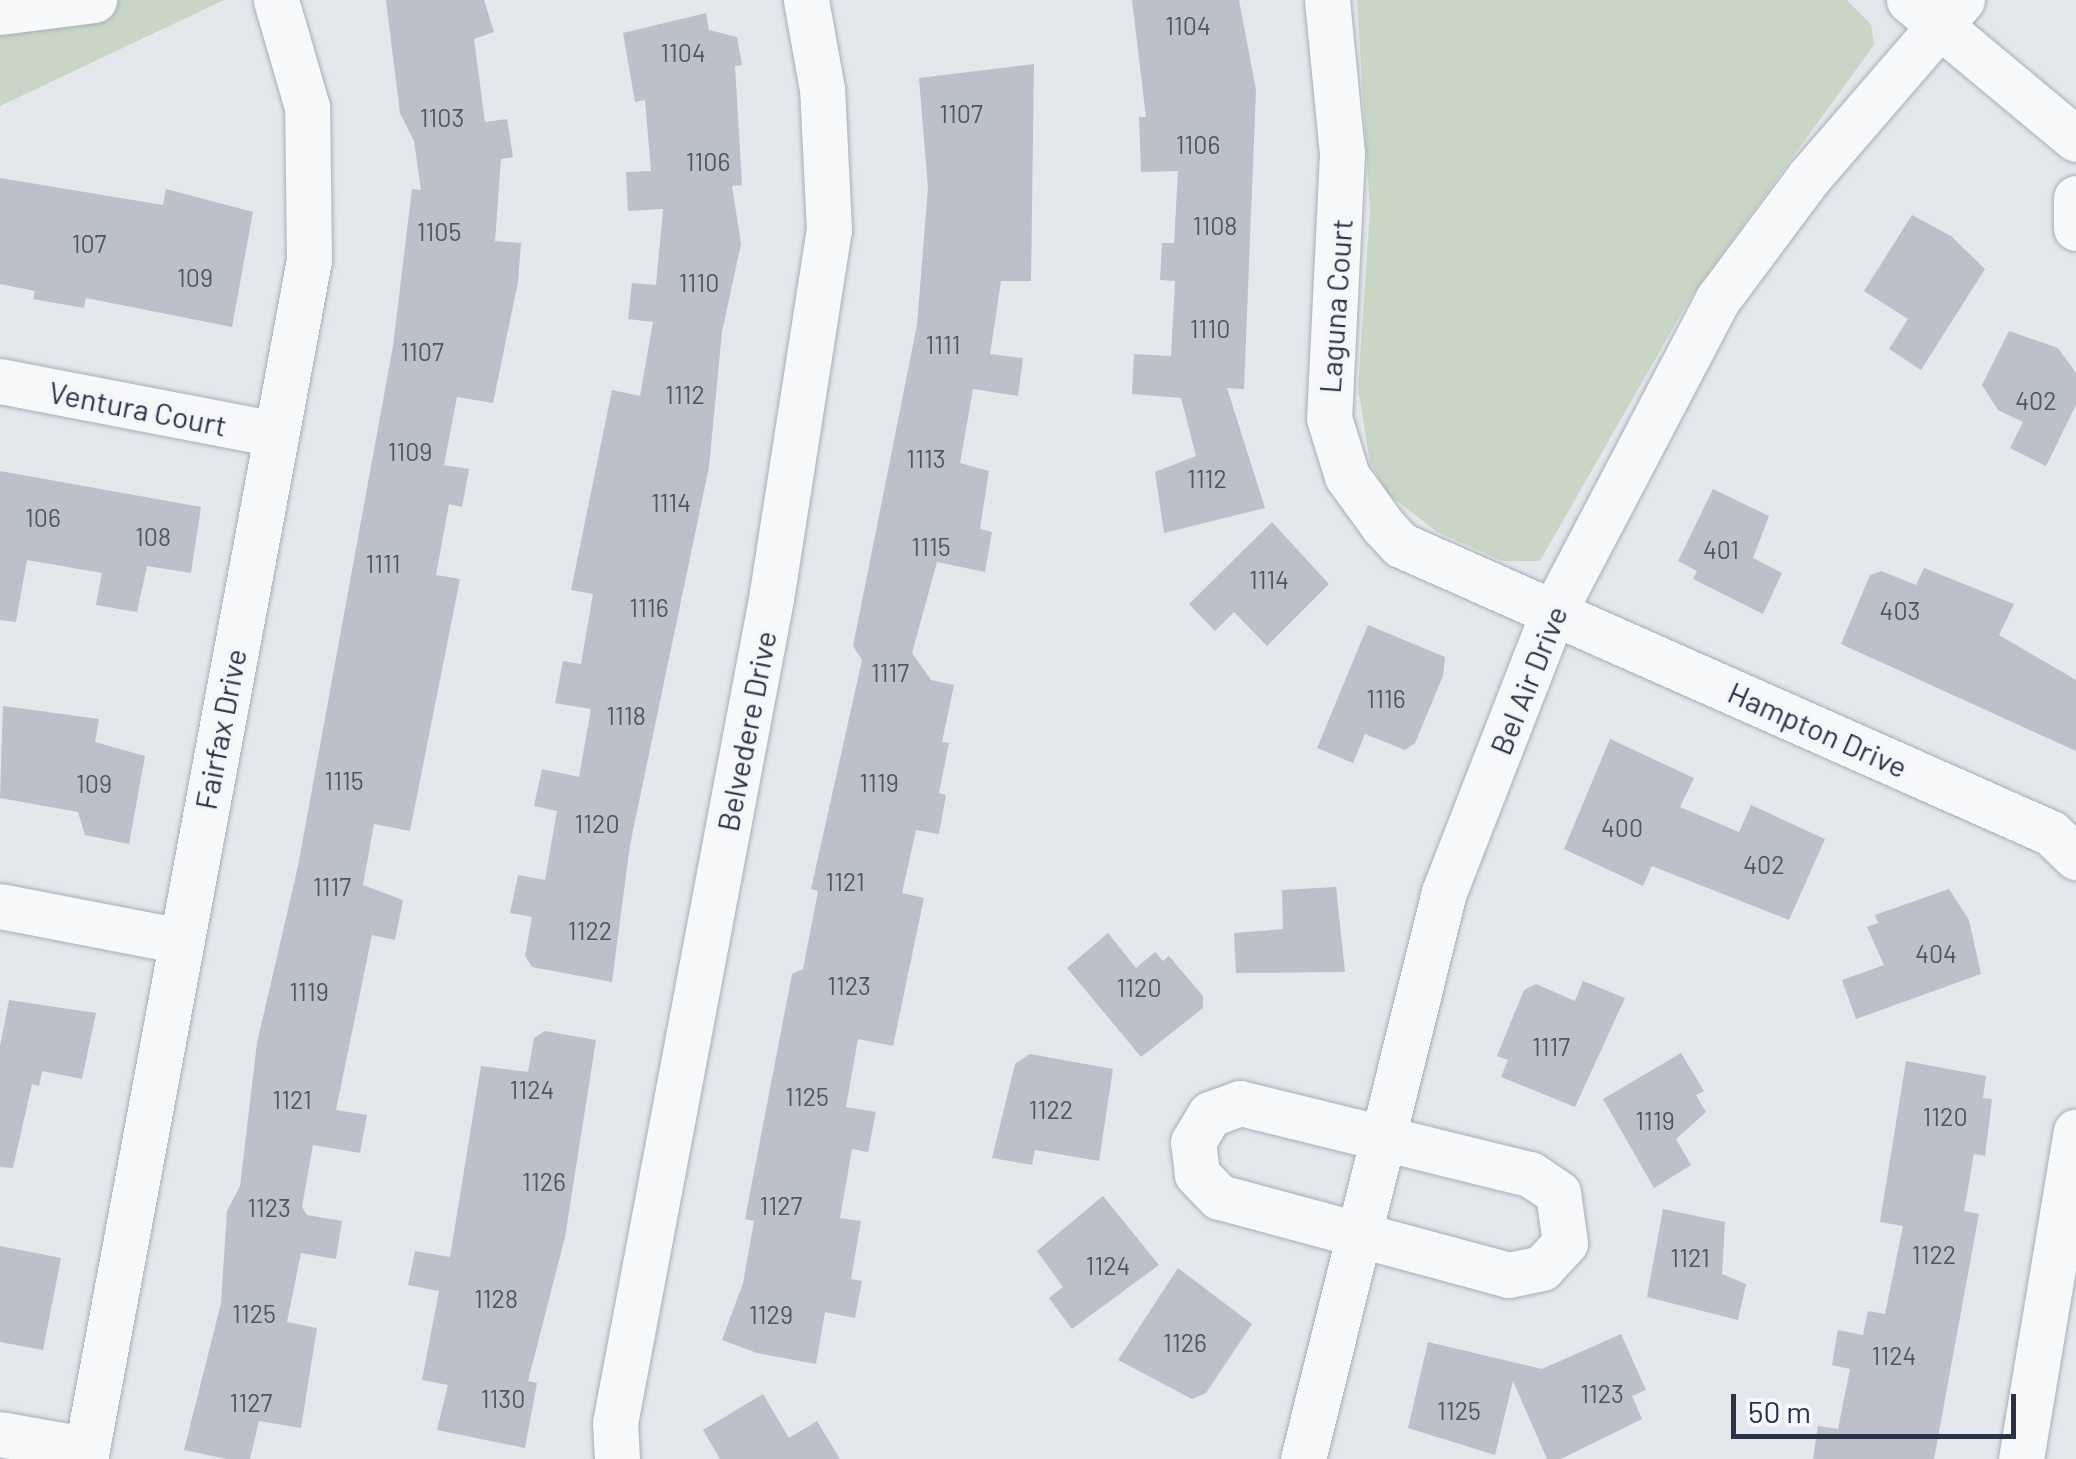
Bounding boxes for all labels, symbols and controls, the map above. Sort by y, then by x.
house number: 1104 [1165,10,1211,40]
house number: 1104 [660,37,706,67]
house number: 1107 [939,98,983,128]
house number: 1103 [420,102,464,132]
house number: 1106 [1176,129,1220,159]
house number: 1106 [686,146,730,176]
house number: 1108 [1193,210,1237,240]
house number: 1105 [417,216,461,246]
street label: Laguna Court [1311,218,1359,394]
house number: 107 [72,228,106,258]
house number: 109 [177,262,213,292]
house number: 1110 [679,267,719,297]
house number: 1110 [1190,313,1230,343]
house number: 1111 [925,329,961,359]
house number: 1107 [400,336,444,366]
street label: Ventura Court [46,373,230,443]
house number: 1112 [665,379,705,409]
house number: 402 [2015,385,2057,415]
house number: 1109 [388,436,432,466]
house number: 1113 [906,443,946,473]
house number: 1112 [1187,463,1227,493]
house number: 1114 [651,487,691,517]
house number: 106 [25,502,61,532]
house number: 108 [135,521,171,551]
house number: 1115 [911,531,951,561]
house number: 401 [1703,534,1739,564]
house number: 1111 [365,548,401,578]
house number: 1114 [1249,564,1289,594]
house number: 1116 [629,592,669,622]
house number: 403 [1880,595,1920,625]
street label: Bel Air Drive [1482,600,1574,760]
street label: Belvedere Drive [709,628,783,834]
street label: Fairfax Drive [187,646,253,812]
house number: 1117 [871,657,909,687]
street label: Hampton Drive [1723,673,1913,785]
house number: 1116 [1366,683,1406,713]
house number: 1118 [606,700,646,730]
house number: 1115 [324,765,364,795]
house number: 1119 [859,767,899,797]
house number: 109 [76,768,112,798]
house number: 1120 [574,808,620,838]
house number: 400 [1601,812,1643,842]
house number: 402 [1743,849,1785,879]
house number: 1121 [825,866,865,896]
house number: 1117 [313,871,351,901]
house number: 1122 [568,915,612,945]
house number: 404 [1915,938,1957,968]
house number: 1123 [827,970,871,1000]
house number: 1120 [1116,972,1162,1002]
house number: 1119 [289,976,329,1006]
house number: 1117 [1532,1031,1570,1061]
house number: 1124 [510,1074,554,1104]
house number: 1125 [785,1081,829,1111]
house number: 1121 [272,1084,312,1114]
house number: 1122 [1029,1094,1073,1124]
house number: 1120 [1922,1101,1968,1131]
house number: 1119 [1635,1105,1675,1135]
house number: 1126 [522,1166,566,1196]
house number: 1127 [760,1190,802,1220]
house number: 1123 [247,1192,291,1222]
house number: 1122 [1912,1239,1956,1269]
house number: 1121 [1670,1242,1710,1272]
house number: 1124 [1086,1250,1130,1280]
house number: 1128 [474,1283,518,1313]
house number: 1125 [232,1298,276,1328]
house number: 1129 [749,1299,793,1329]
house number: 1126 [1163,1327,1207,1357]
house number: 1124 [1872,1340,1916,1370]
scale bar [1736,1374,2021,1436]
house number: 1123 [1580,1378,1624,1408]
house number: 1130 [481,1383,525,1413]
house number: 1127 [230,1387,272,1417]
text: 50 m [1748,1393,1811,1429]
house number: 1125 [1437,1395,1481,1425]

